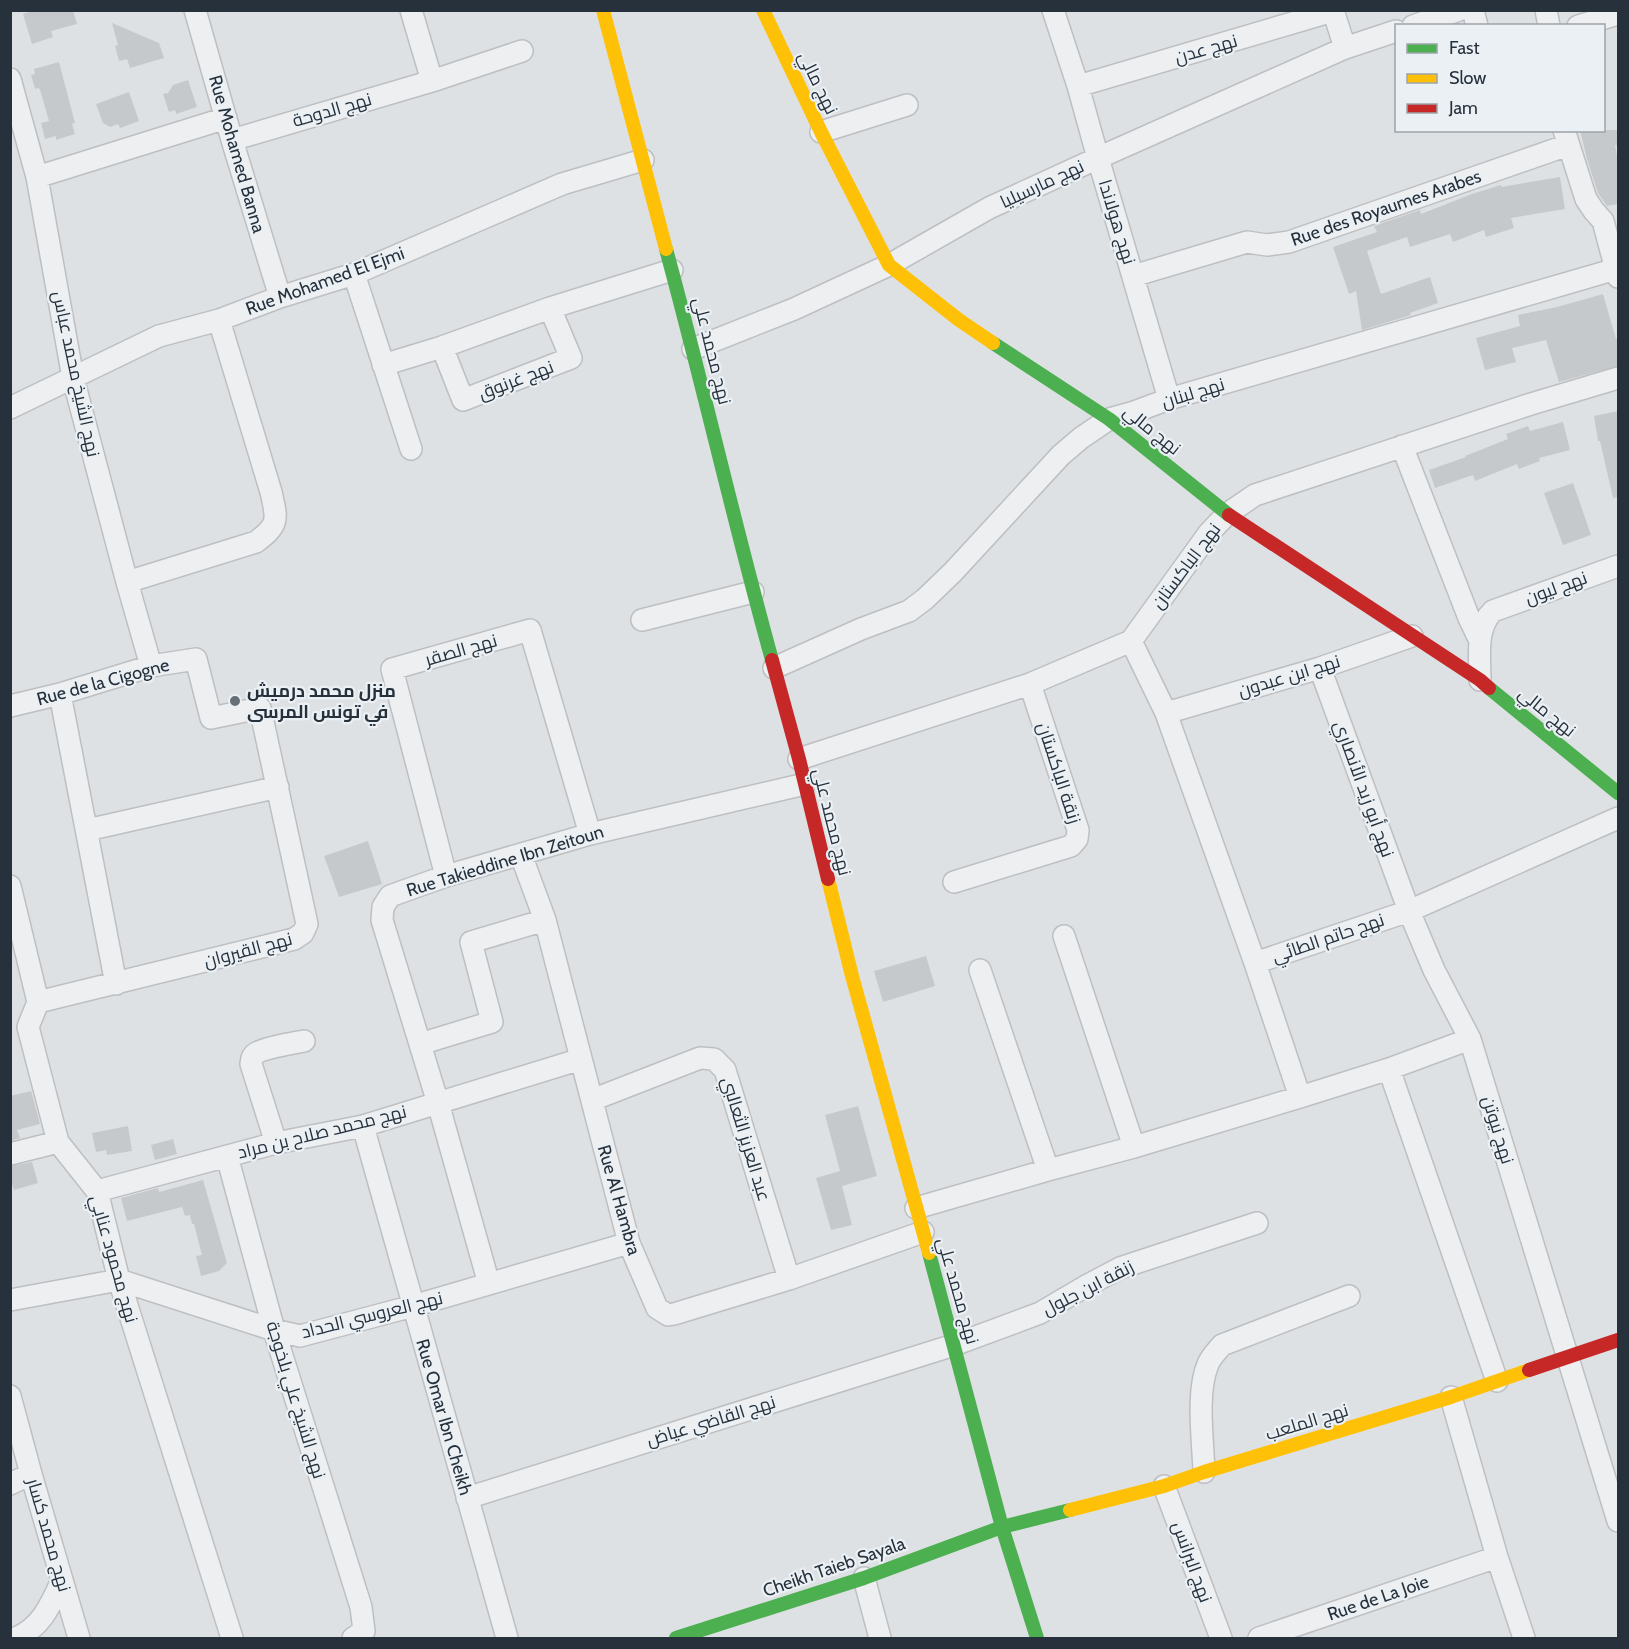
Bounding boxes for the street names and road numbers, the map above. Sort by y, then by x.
street label: نهج عدن [1172,30,1240,69]
street label: نهج مالي [791,48,843,119]
street label: Rue Mohamed Banna [204,73,270,236]
street label: نهج الدوحة [290,88,375,133]
street label: نهج مارسيليا [997,155,1088,214]
street label: Rue des Royaumes Arabes [1288,165,1484,251]
street label: نهج هولاندا [1093,177,1140,267]
street label: Rue Mohamed El Ejmi [243,242,407,320]
street label: نهج الشيخ محمد عباس [47,289,104,459]
street label: نهج محمد علي [685,295,736,408]
street label: نهج غرنوق [475,356,557,405]
street label: نهج لبنان [1159,373,1228,414]
street label: نهج مالي [1117,400,1185,462]
street label: نهج الباكستان [1147,519,1226,614]
street label: نهج ليون [1522,567,1590,610]
street label: نهج الصقر [421,629,500,672]
street label: نهج ابن عبدون [1235,650,1343,703]
street label: Rue de la Cigogne [34,654,172,710]
street label: نهج مالي [1512,682,1580,744]
street label: نهج أبو زيد الأنصاري [1326,718,1399,861]
street label: زنقة الباكستان [1032,720,1086,826]
street label: نهج محمد علي [805,766,856,879]
street label: Rue Takieddine Ibn Zeitoun [404,821,606,901]
street label: نهج حاتم الطائي [1269,908,1388,970]
street label: نهج القيروان [201,928,295,973]
street label: عبد العزيز الثعالبي [714,1074,775,1205]
street label: نهج نيوتن [1476,1093,1519,1167]
street label: نهج محمد صلاح بن مراد [235,1100,409,1165]
street label: Rue Al Hambra [593,1142,645,1258]
street label: نهج محمود عنابي [82,1193,143,1326]
street label: نهج محمد علي [929,1235,984,1348]
street label: زنقة ابن جلول [1039,1256,1137,1320]
street label: نهج العروسي الحداد [299,1287,446,1345]
street label: نهج الشيخ علي بلخوجة [259,1319,330,1482]
street label: Rue Omar Ibn Cheikh [411,1336,477,1498]
street label: نهج القاضي عياض [644,1391,779,1453]
street label: نهج الملعب [1263,1399,1351,1446]
street label: نهج محمد كسار [21,1475,76,1595]
street label: نهج البرانس [1166,1518,1217,1606]
street label: Cheikh Taieb Sayala [760,1532,908,1602]
street label: Rue de La Joie [1325,1570,1431,1626]

